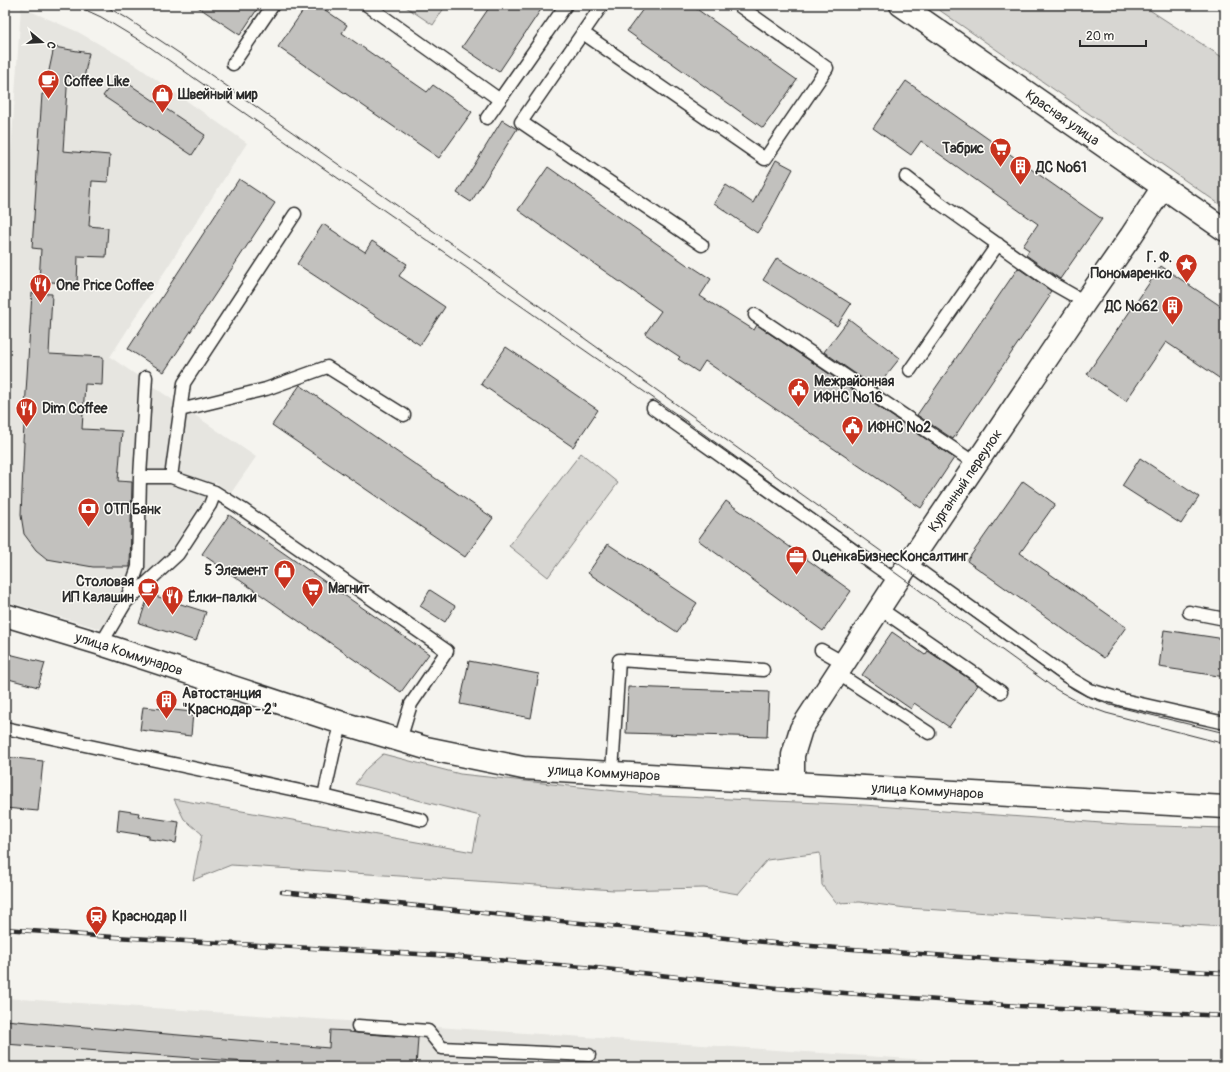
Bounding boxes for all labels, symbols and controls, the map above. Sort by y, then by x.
north arrow [22,22,62,62]
scale bar [1080,22,1146,48]
text: 20 m [1086,29,1115,44]
text: С [44,40,58,50]
cafe icon: Coffee Like [36,68,62,101]
place label: Coffee Like [64,73,130,90]
shop icon: Швейный мир [149,81,175,114]
place label: Швейный мир [177,86,258,103]
street label: Красная улица [1022,86,1103,149]
supermarket icon: Табрис [987,135,1013,168]
place label: Табрис [941,140,984,157]
building icon: ДС №61 [1008,154,1034,187]
place label: ДС №61 [1035,159,1087,176]
place label: Г. Ф. Пономаренко [1091,249,1172,282]
place icon: Г. Ф. Пономаренко [1174,252,1200,285]
restaurant icon: One Price Coffee [28,272,54,305]
place label: One Price Coffee [56,277,155,294]
building icon: ДС №62 [1160,293,1186,326]
place label: ДС №62 [1104,298,1158,315]
place label: Межрайонная ИФНС №16 [814,373,895,406]
public building icon: Межрайонная ИФНС №16 [786,376,812,409]
restaurant icon: Dim Coffee [13,395,39,428]
place label: Dim Coffee [42,400,109,417]
public building icon: ИФНС №2 [839,414,865,447]
place label: ИФНС №2 [868,419,931,436]
street label: Курганный переулок [924,426,1006,535]
bank icon: ОТП Банк [76,496,102,529]
place label: ОТП Банк [104,501,161,518]
office icon: ОценкаБизнесКонсалтинг [783,543,809,576]
place label: ОценкаБизнесКонсалтинг [812,548,968,565]
shop icon: 5 Элемент [271,557,297,590]
place label: 5 Элемент [205,562,269,579]
place label: Столовая ИП Калашин [63,573,134,606]
supermarket icon: Магнит [300,575,326,608]
cafe icon: Столовая ИП Калашин [136,576,162,609]
place label: Магнит [328,580,371,597]
restaurant icon: Ёлки-палки [160,584,186,617]
place label: Ёлки-палки [188,589,257,606]
street label: улица Коммунаров [72,628,185,679]
place label: Автостанция "Краснодар - 2" [182,685,278,718]
building icon: Автостанция "Краснодар - 2" [154,688,180,721]
street label: улица Коммунаров [547,761,661,785]
street label: улица Коммунаров [870,779,985,803]
station icon: Краснодар II [84,903,110,936]
place label: Краснодар II [112,908,187,925]

